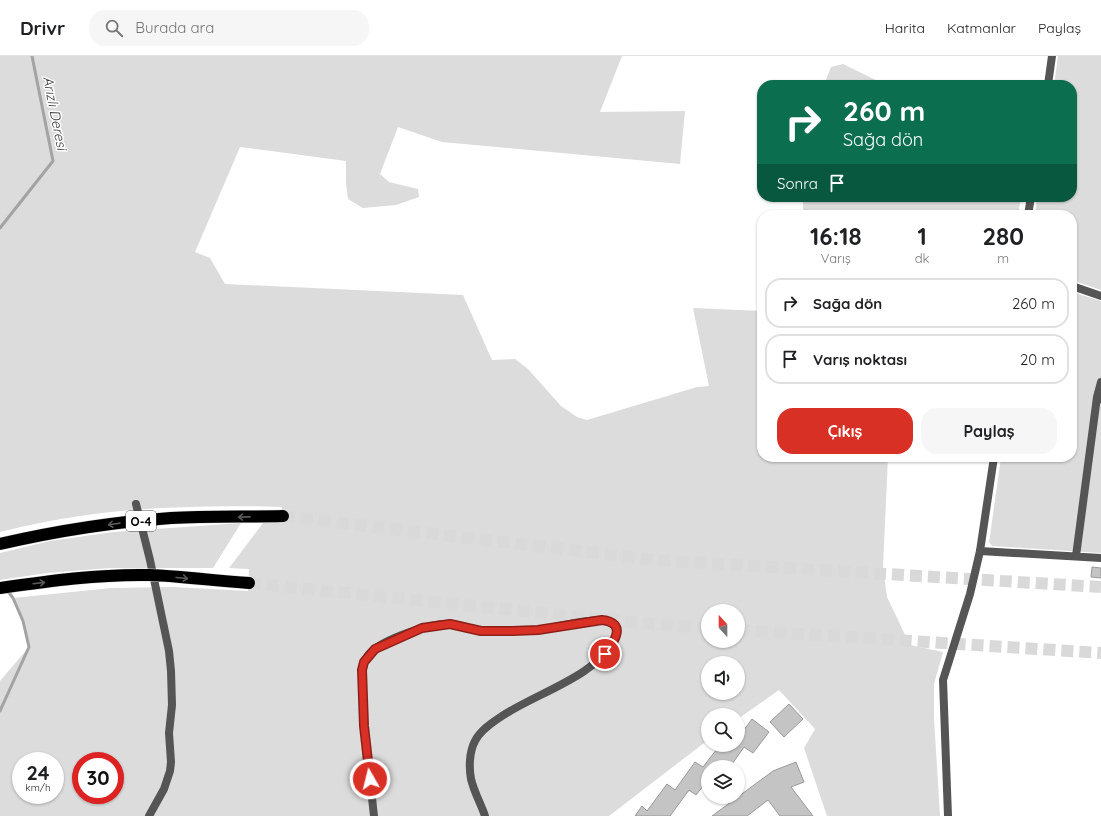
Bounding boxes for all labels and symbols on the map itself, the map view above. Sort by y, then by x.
water label: Arızlı Deresi [39,75,71,153]
road number: O-4 [126,511,156,531]
one-way arrow [238,513,251,521]
one-way arrow [108,520,121,528]
one-way arrow [175,575,188,582]
one-way arrow [32,579,45,586]
north arrow [701,604,745,648]
pin [588,637,622,671]
speed limit sign: 30 [72,752,124,804]
position arrow [349,758,391,800]

